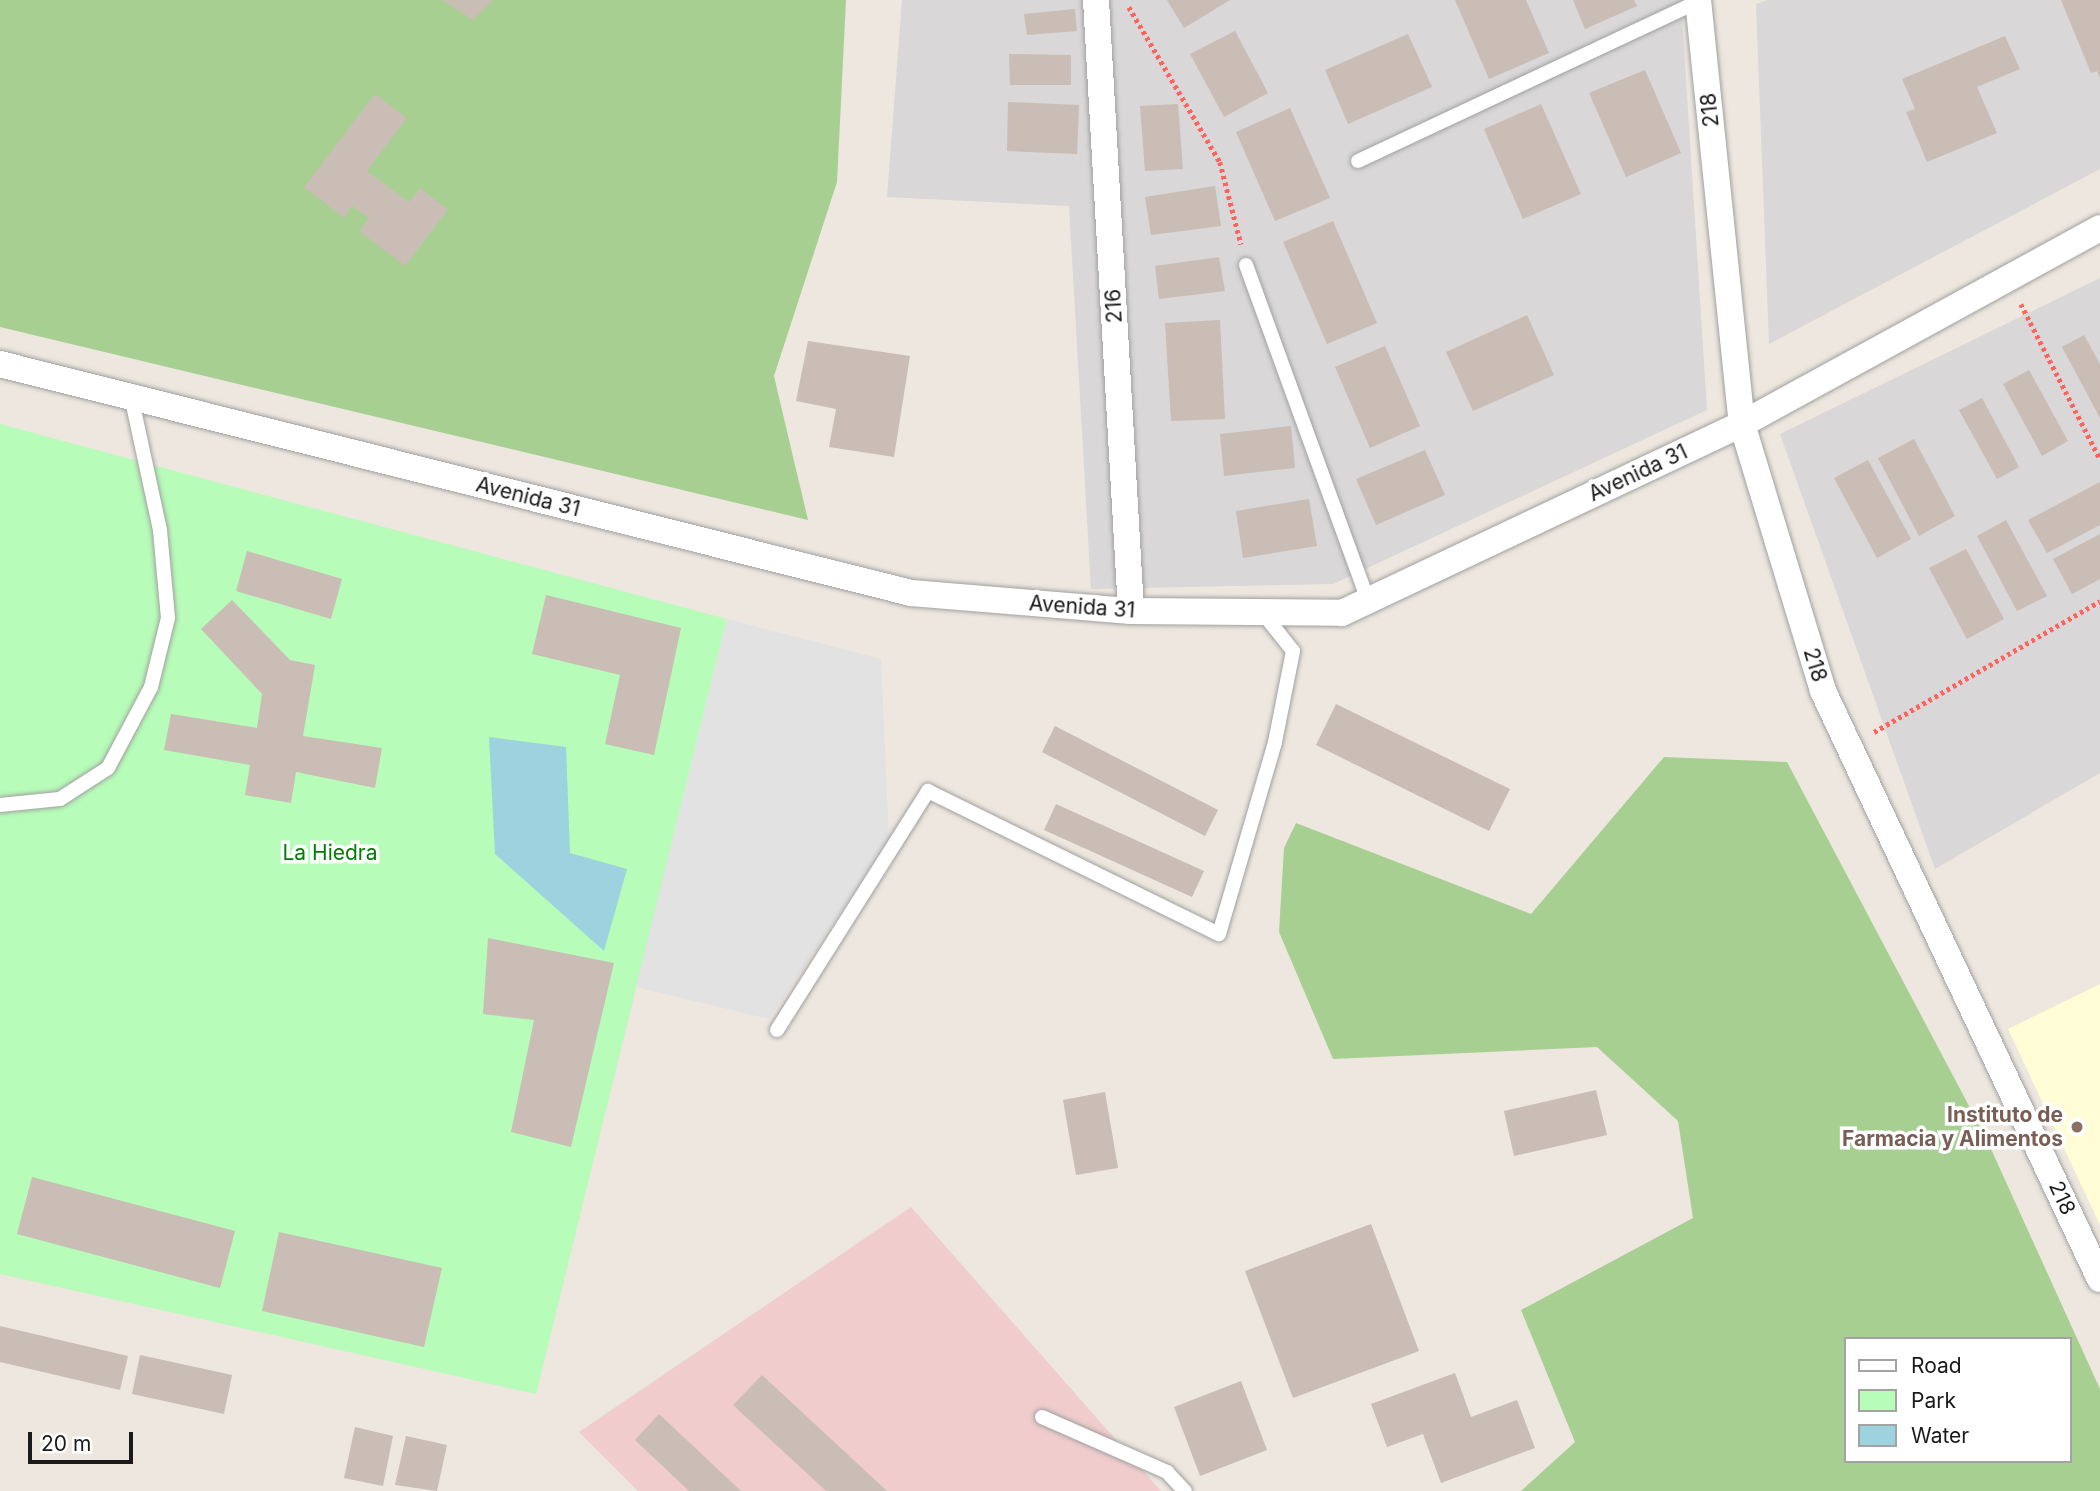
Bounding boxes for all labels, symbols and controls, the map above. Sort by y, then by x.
street label: 218 [1696,92,1724,128]
street label: 216 [1101,288,1127,324]
street label: Avenida 31 [1585,439,1691,507]
street label: Avenida 31 [473,472,583,522]
street label: Avenida 31 [1028,591,1136,623]
street label: 218 [1798,645,1832,685]
park label: La Hiedra [282,840,378,866]
place label: Instituto de Farmacia y Alimentos [1842,1102,2063,1152]
marker: Instituto de Farmacia y Alimentos [2069,1119,2085,1135]
street label: 218 [2043,1177,2081,1219]
legend [1844,1337,2072,1463]
text: Road [1911,1353,1962,1378]
text: Park [1911,1388,1956,1413]
scale bar [32,1418,136,1462]
text: Water [1911,1423,1969,1448]
text: 20 m [41,1431,91,1456]

